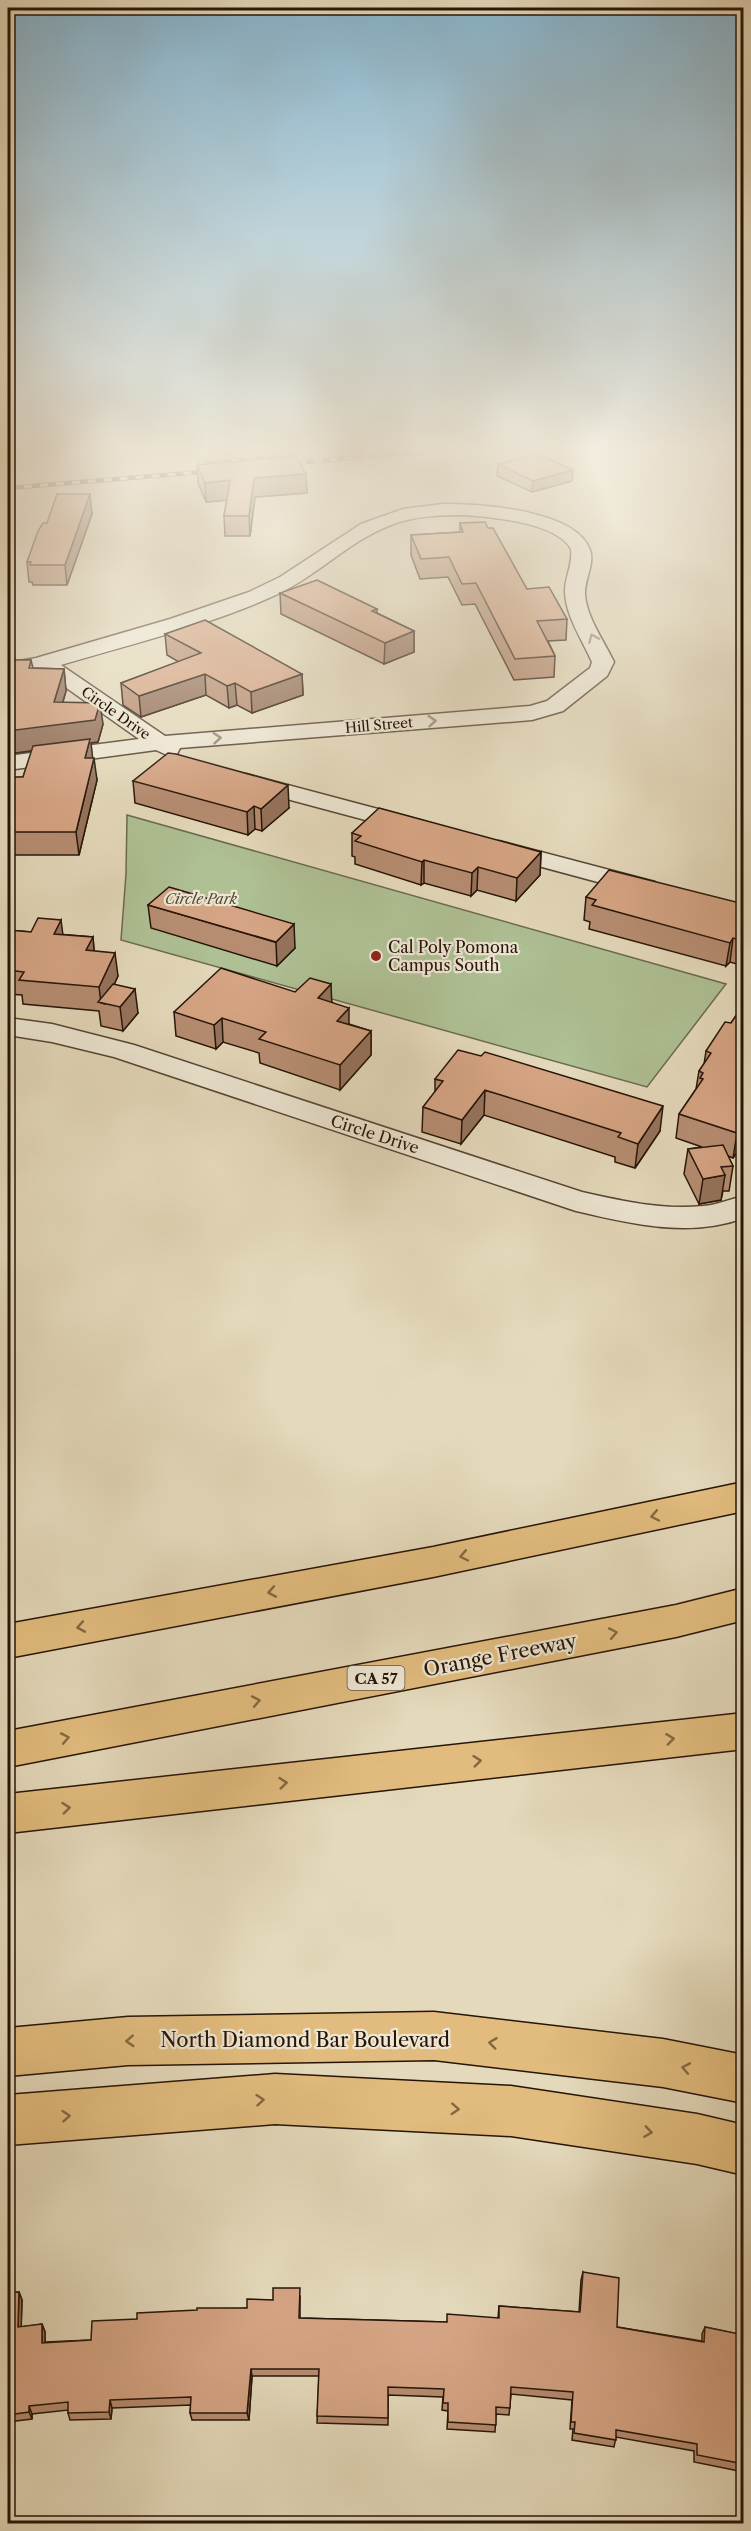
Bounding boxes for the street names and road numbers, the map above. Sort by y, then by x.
street label: Circle Drive [78,683,154,743]
street label: Hill Street [344,713,414,737]
street label: Circle Drive [328,1110,422,1158]
street label: Orange Freeway [421,1628,579,1682]
road number: CA 57 [348,1666,404,1690]
street label: North Diamond Bar Boulevard [160,2028,450,2052]

